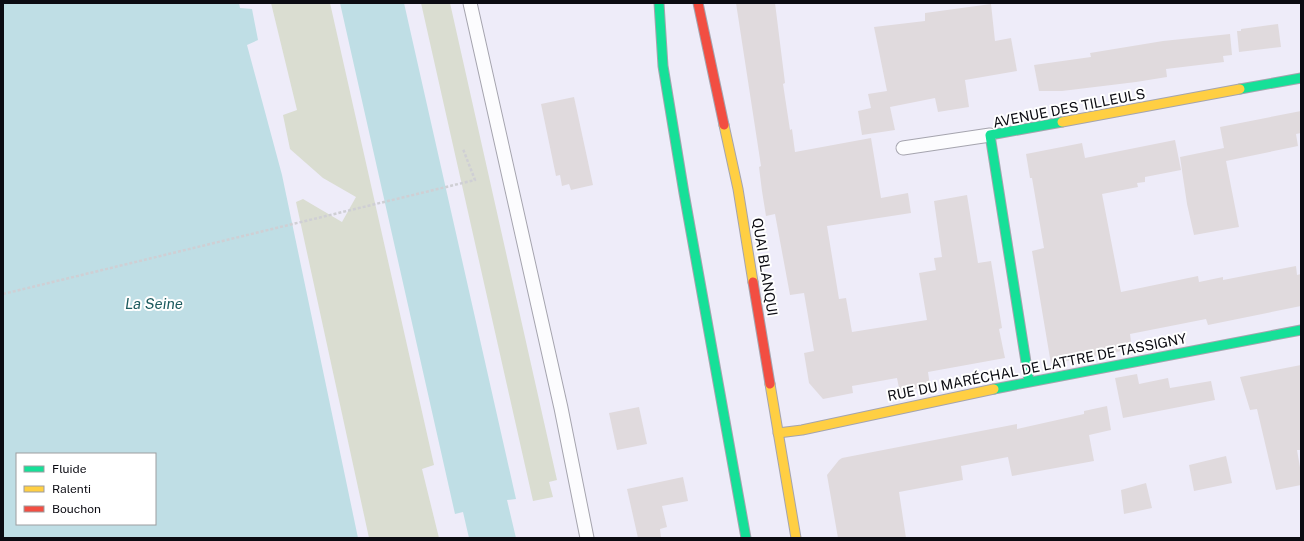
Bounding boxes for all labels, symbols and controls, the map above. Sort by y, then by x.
street label: AVENUE DES TILLEULS [992,85,1146,131]
street label: QUAI BLANQUI [749,217,781,317]
water label: La Seine [125,295,183,312]
street label: RUE DU MARÉCHAL DE LATTRE DE TASSIGNY [886,329,1188,404]
legend [16,453,156,525]
text: Fluide [52,462,87,476]
text: Ralenti [52,482,91,496]
text: Bouchon [52,502,101,516]

